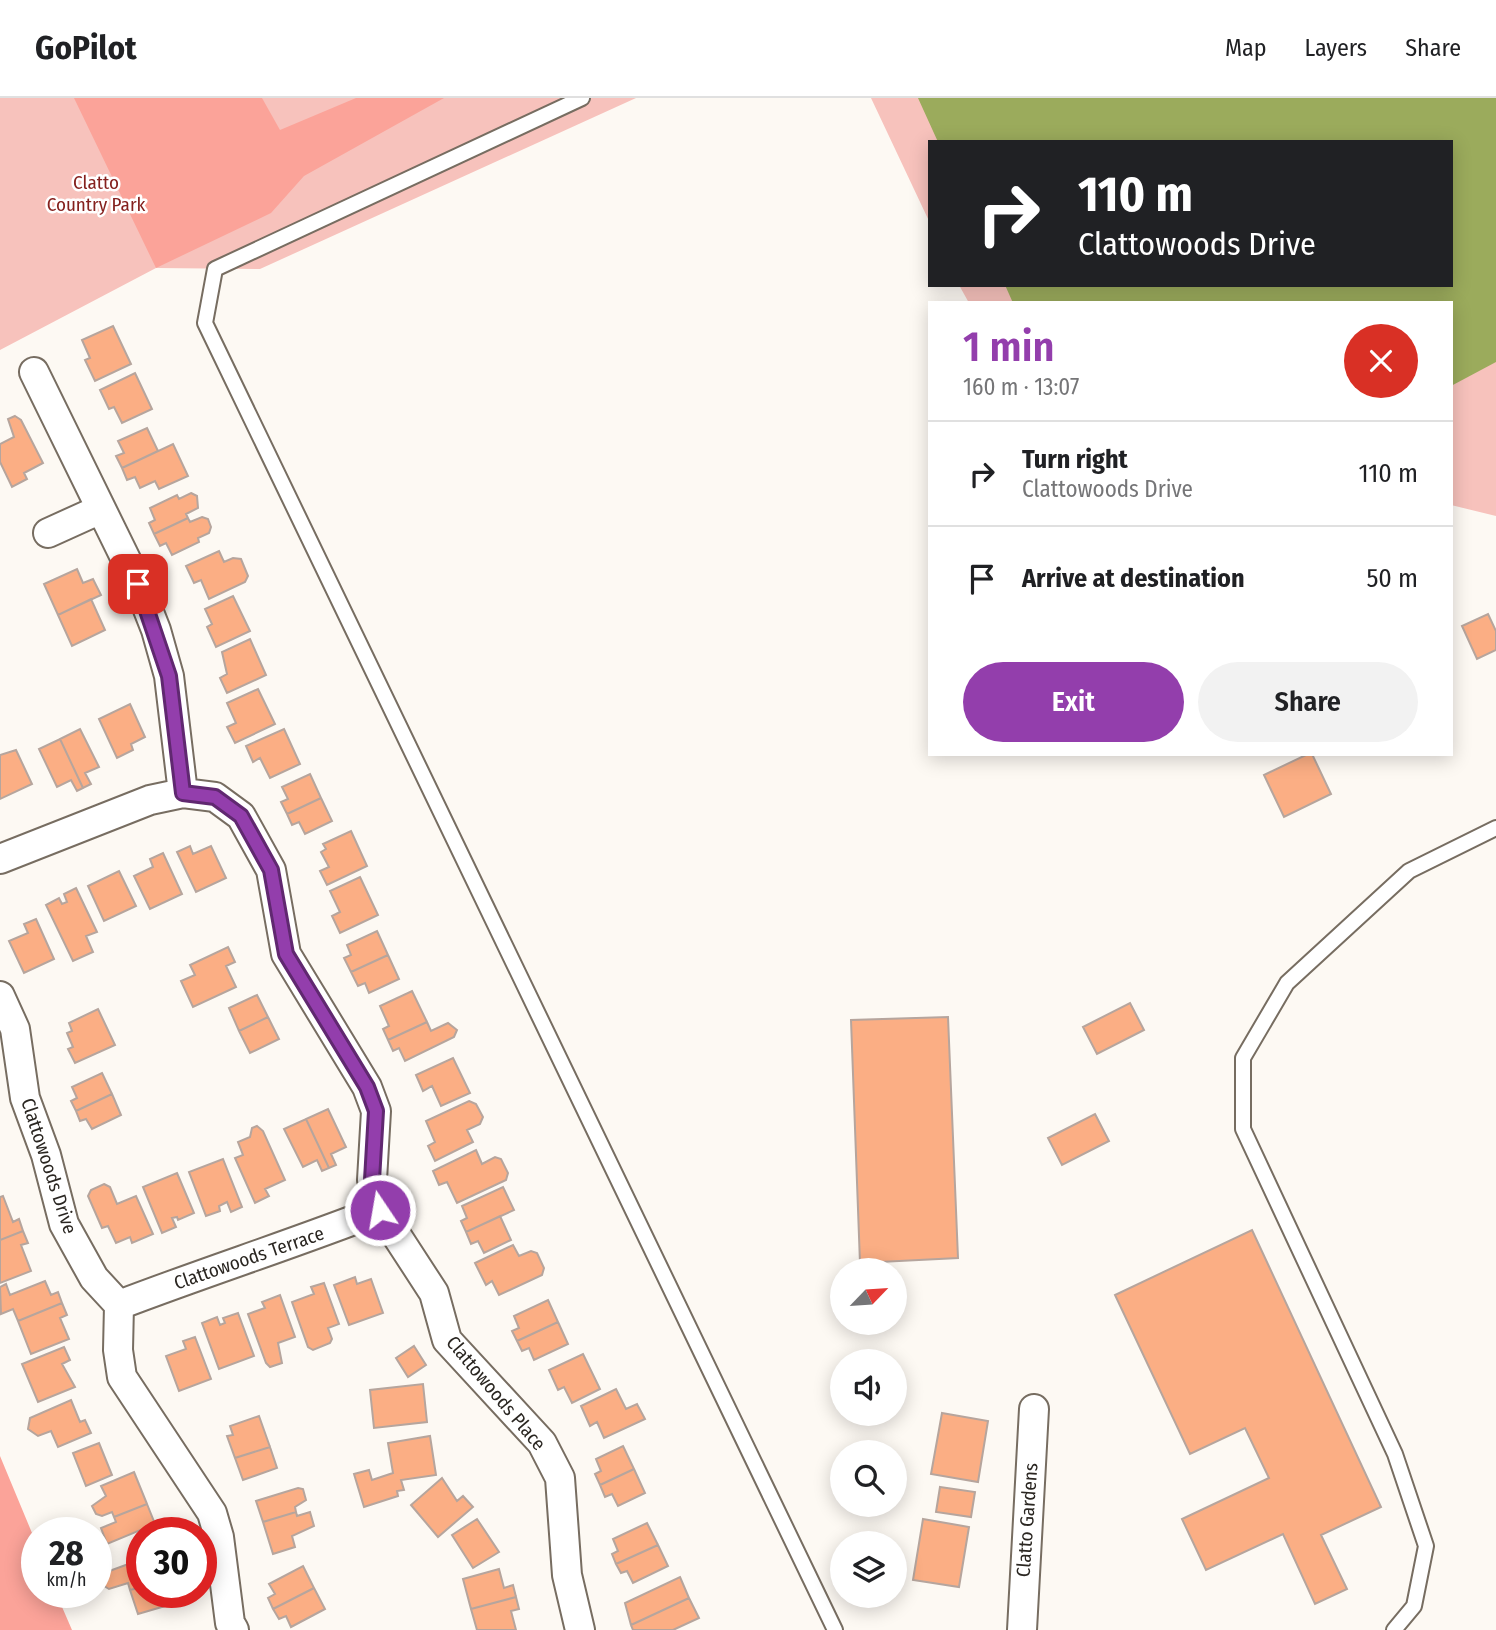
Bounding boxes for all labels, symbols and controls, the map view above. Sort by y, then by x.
text: GoPilot [35,28,137,68]
text: Map [1225,34,1267,62]
text: Layers [1305,34,1367,62]
text: Share [1405,34,1461,62]
text: 110 m [1078,165,1193,224]
icon: right [963,168,1054,259]
park label: Clatto Country Park [47,171,146,216]
text: Clattowoods Drive [1078,225,1316,263]
text: 1 min [963,322,1054,372]
button: close [1344,324,1418,398]
text: 160 m · 13:07 [963,373,1079,401]
text: Turn right [1022,444,1128,475]
icon: right [963,455,1001,493]
text: 110 m [1358,458,1418,489]
text: Clattowoods Drive [1022,475,1193,503]
pin [108,554,168,614]
icon: arrive [963,560,1001,598]
text: Arrive at destination [1022,563,1245,594]
text: 50 m [1366,563,1418,594]
icon: arrive [119,565,157,603]
button: Exit [963,662,1184,742]
button: Share [1198,662,1418,742]
street label: Clattowoods Drive [16,1095,82,1237]
position arrow [343,1173,417,1247]
street label: Clattowoods Terrace [171,1222,327,1294]
north arrow [830,1258,906,1335]
map controls [830,1258,907,1608]
street label: Clattowoods Place [441,1331,551,1455]
button: sound [830,1349,907,1426]
button: search [830,1440,907,1517]
street label: Clatto Gardens [1012,1462,1042,1578]
speed limit sign: 30 [126,1517,217,1608]
button: layers [830,1531,907,1608]
text: 28 [49,1532,84,1574]
text: km/h [46,1569,87,1591]

